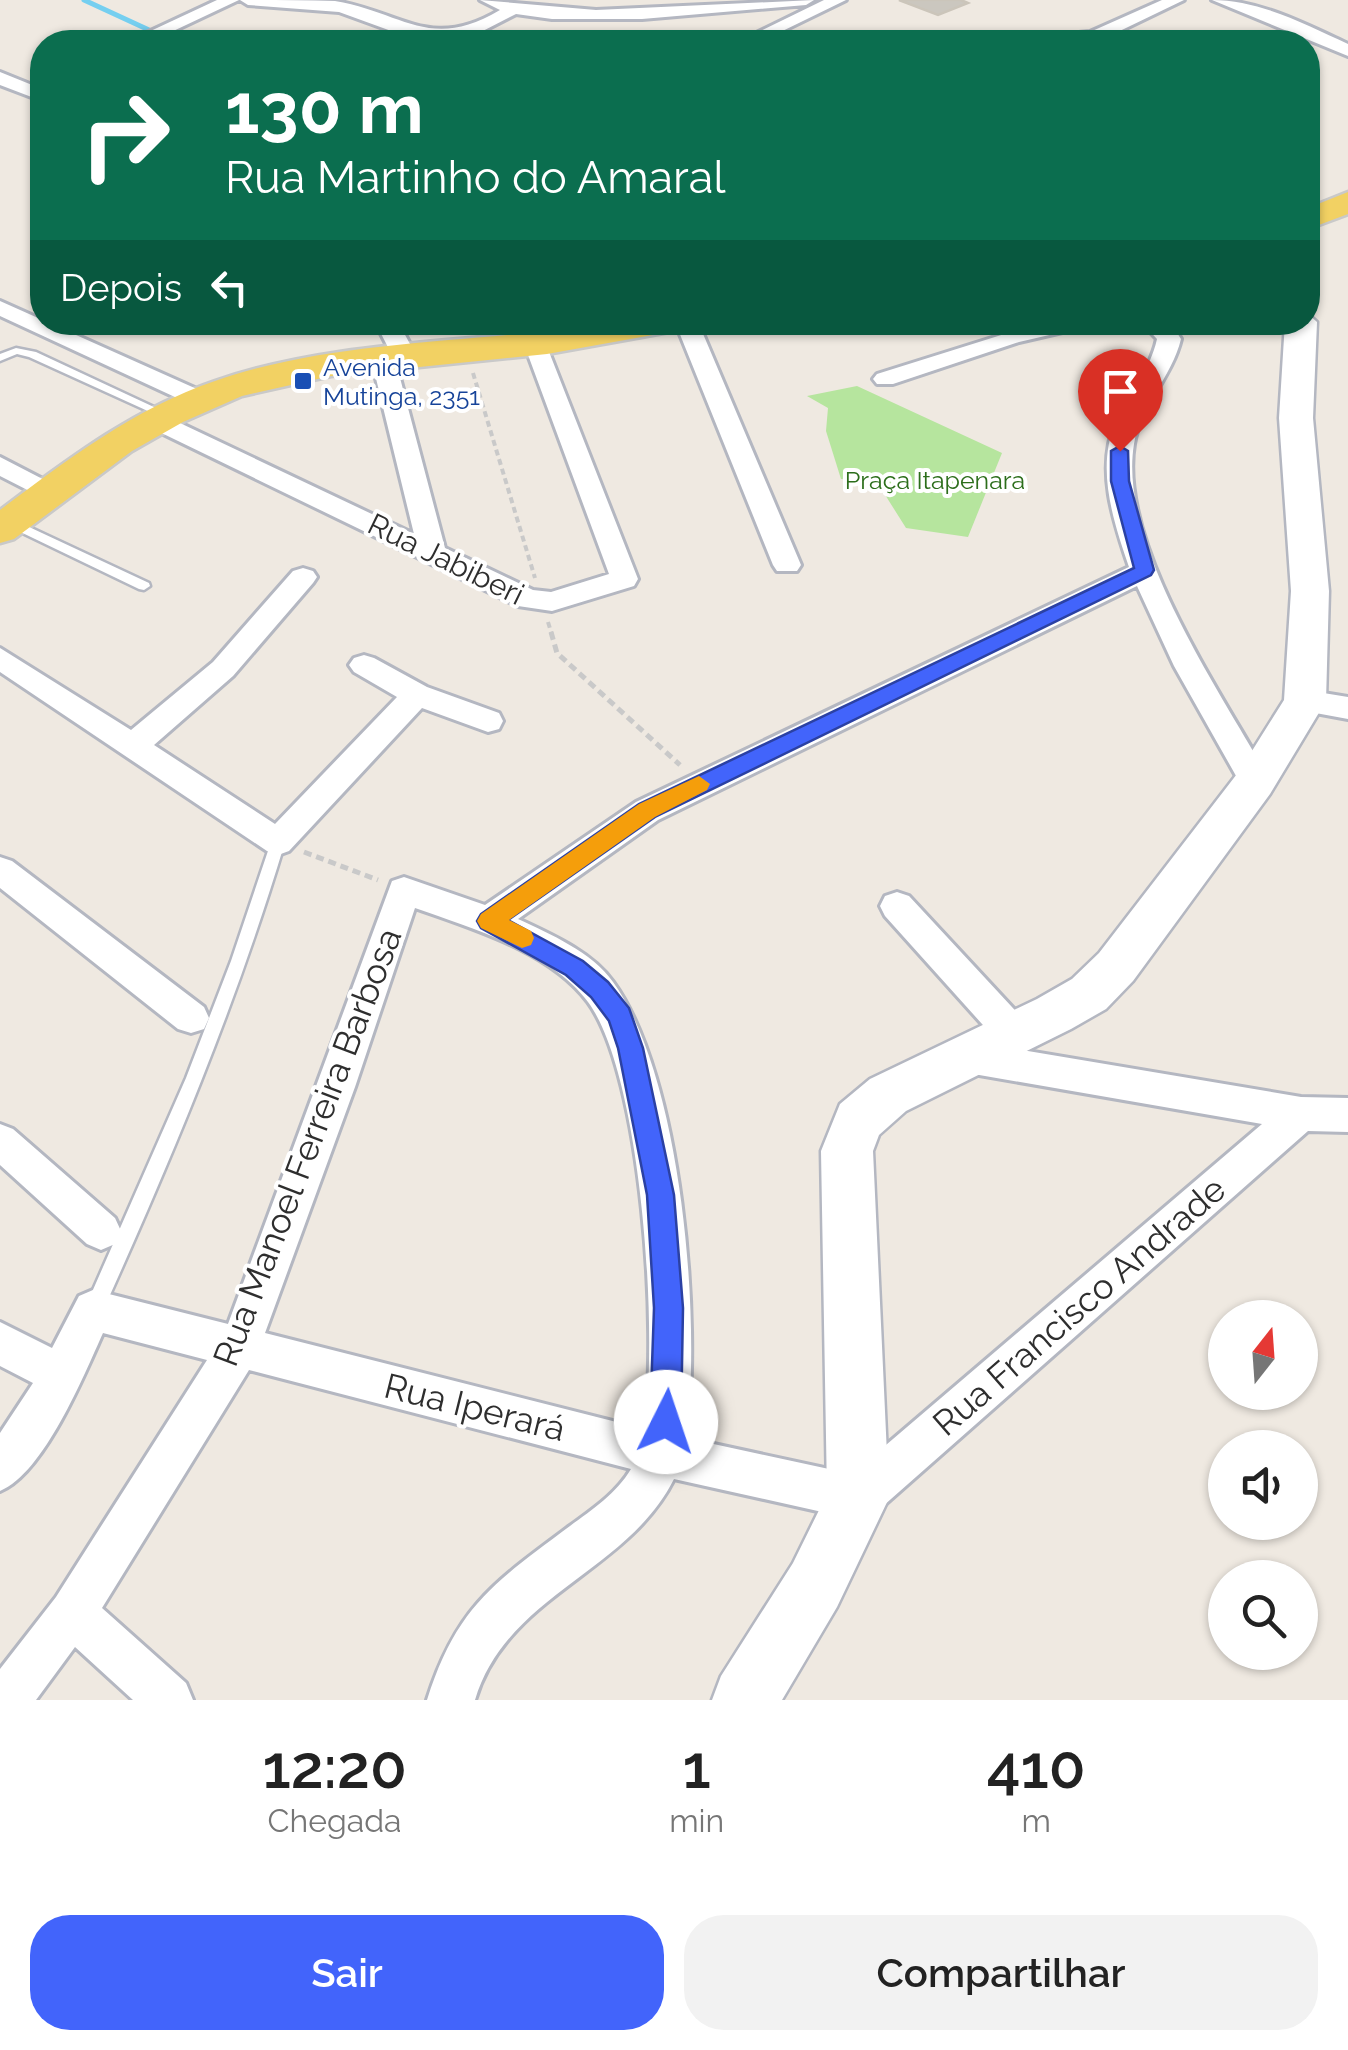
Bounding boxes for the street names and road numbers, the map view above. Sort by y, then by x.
street label: Rua Jabiberi [362,506,530,612]
street label: Rua Manoel Ferreira Barbosa [204,922,410,1372]
street label: Rua Francisco Andrade [925,1168,1233,1444]
street label: Rua Iperará [380,1365,570,1449]

